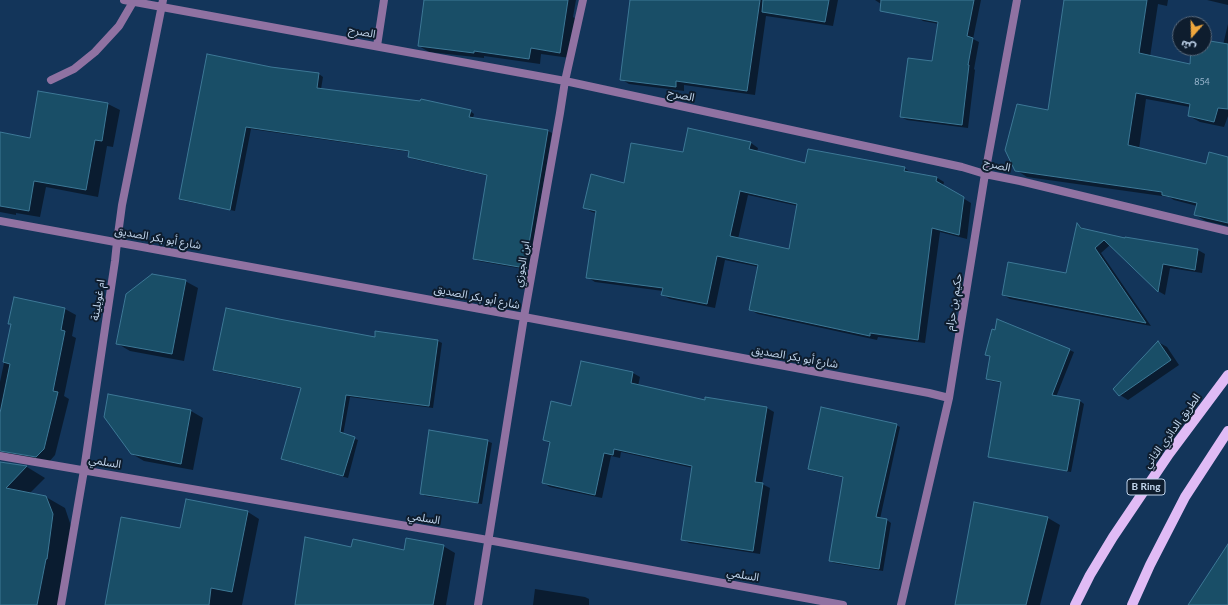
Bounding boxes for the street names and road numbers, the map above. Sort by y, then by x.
street label: الصرح [347,23,377,41]
street label: الصرح [666,86,696,104]
street label: الصرح [982,155,1012,175]
street label: شارع أبو بكر الصديق [114,224,202,252]
street label: ابن الجوزي [511,240,533,288]
street label: حكيم بن حزام [943,273,965,331]
street label: ام غويلينة [88,279,108,321]
street label: شارع أبو بكر الصديق [433,282,521,312]
street label: شارع أبو بكر الصديق [751,343,839,371]
street label: الطريق الدائري الثاني [1141,391,1203,471]
street label: السلمي [88,453,122,471]
road number: B Ring [1127,479,1165,495]
street label: السلمي [407,509,441,527]
street label: السلمي [726,566,760,584]

